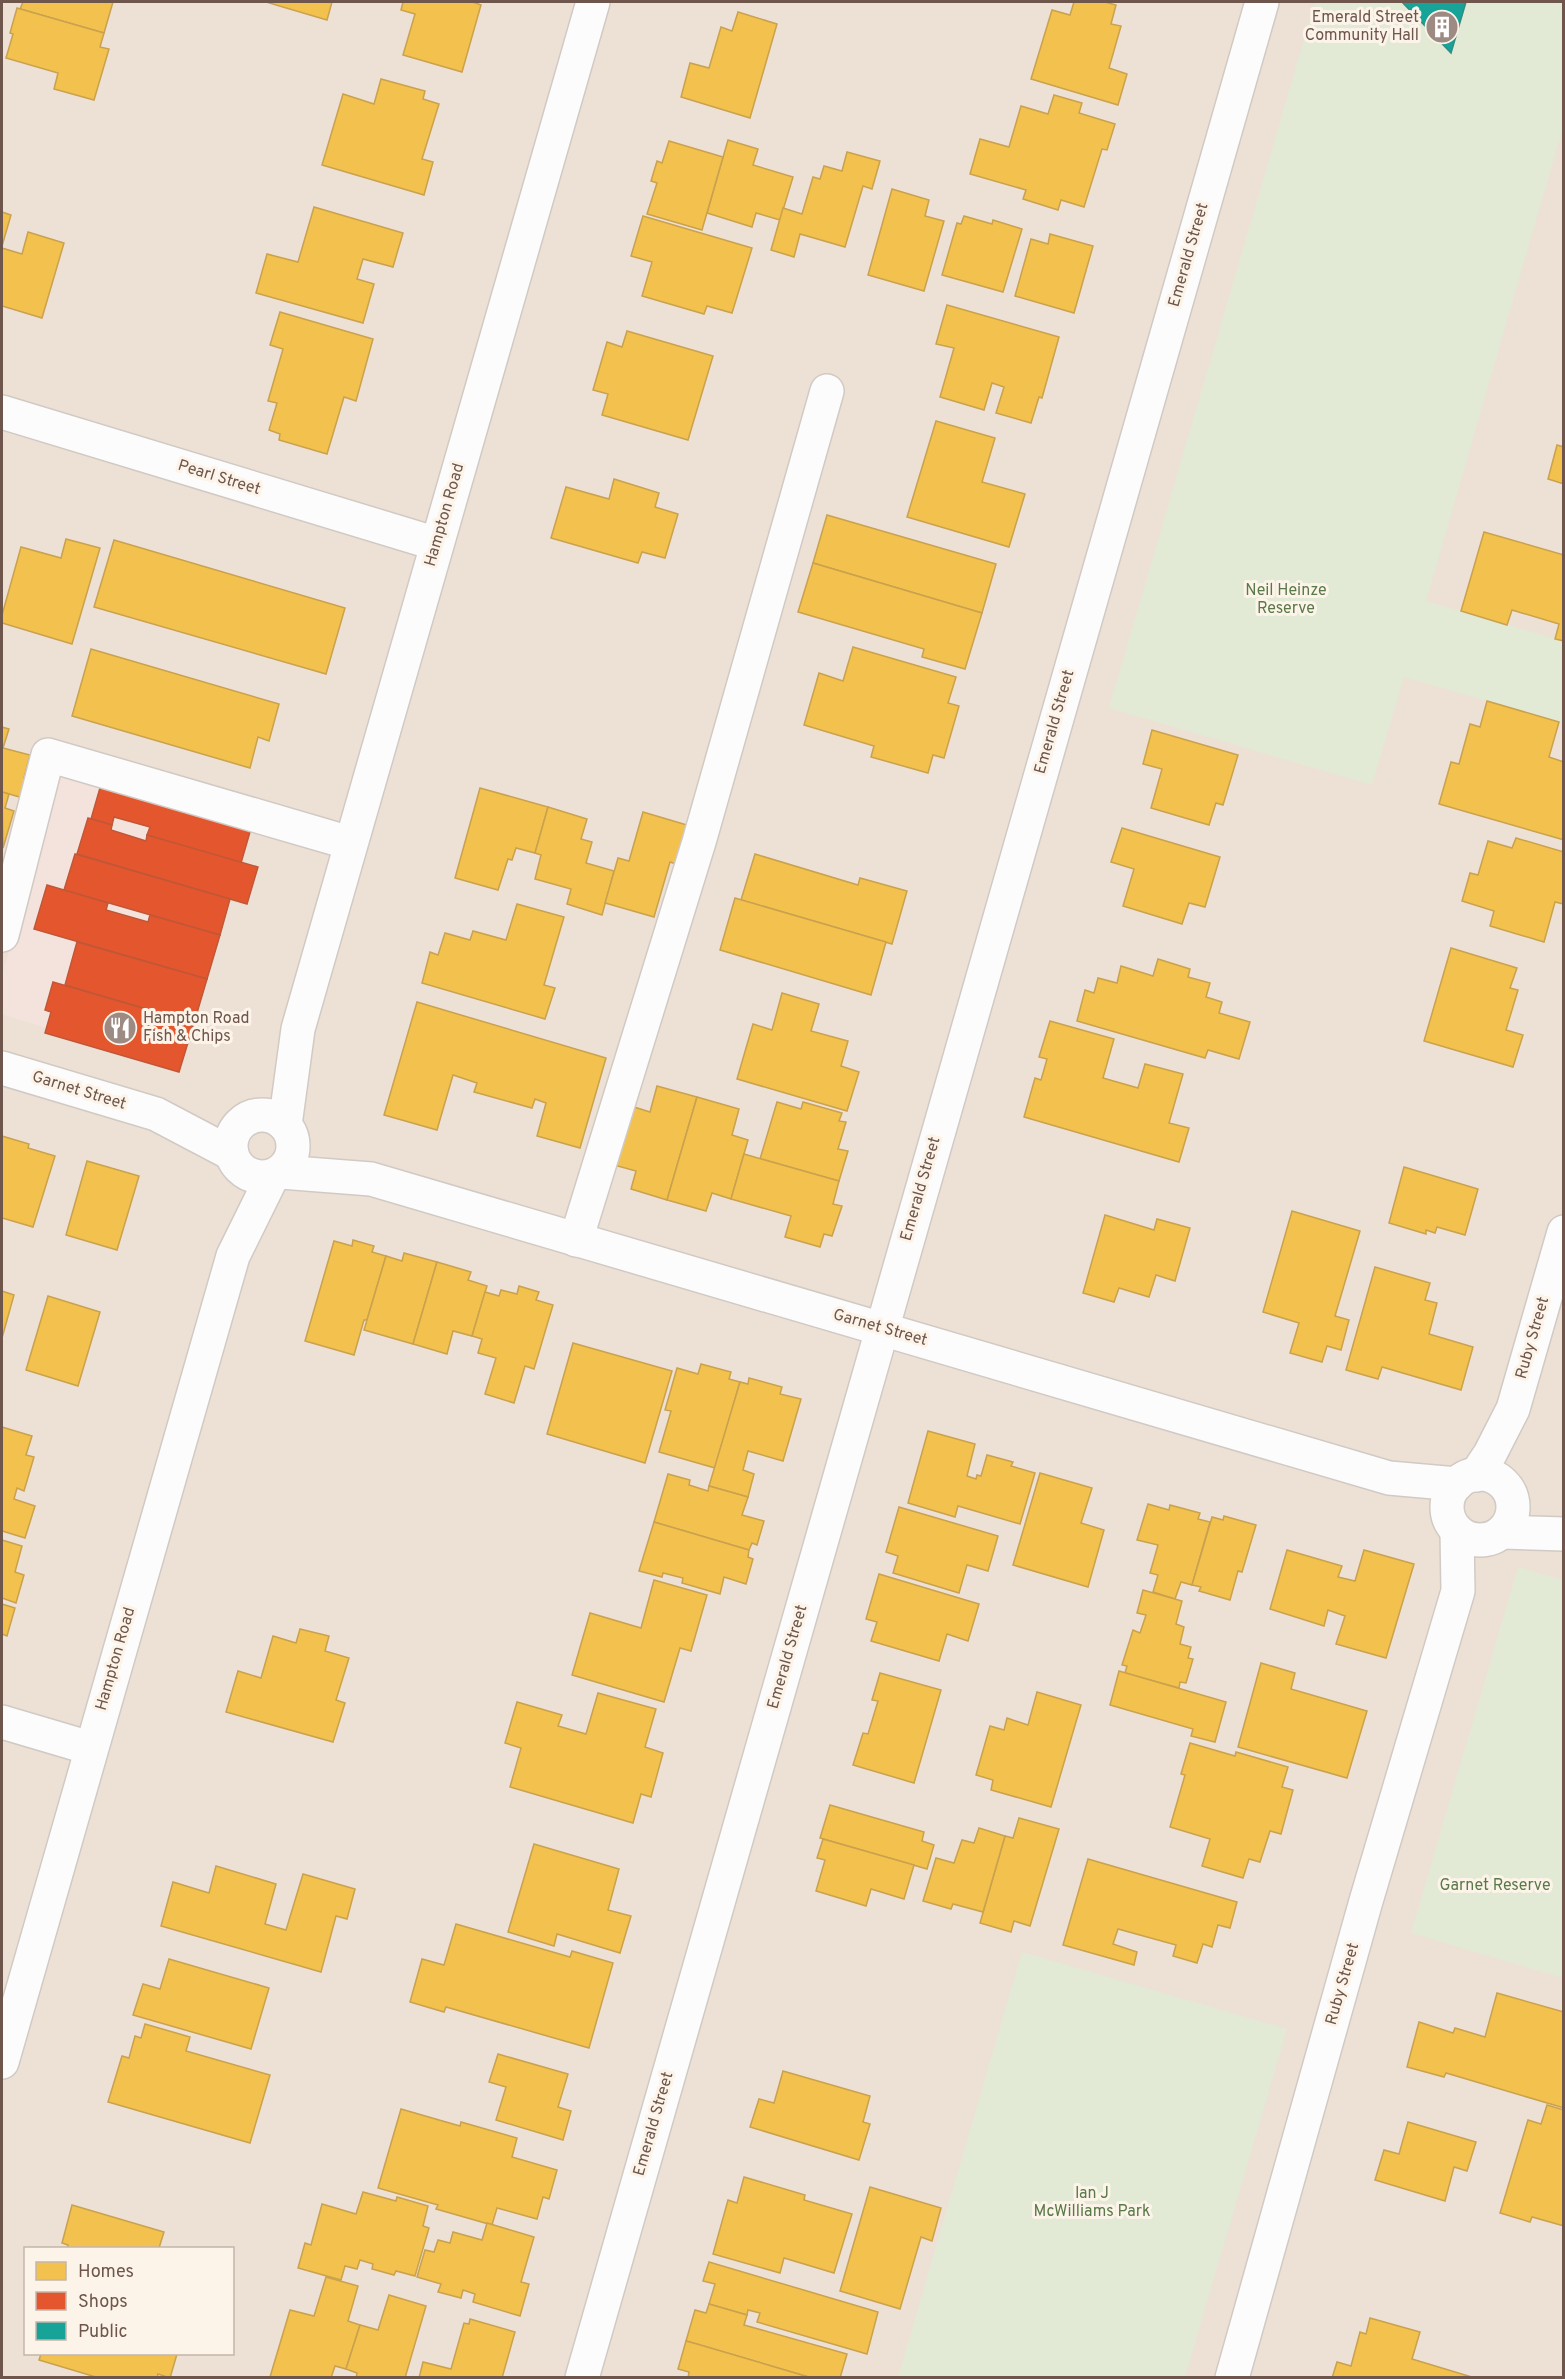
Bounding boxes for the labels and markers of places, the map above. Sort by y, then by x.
place label: Emerald Street Community Hall [1305,8,1419,46]
building icon: Emerald Street Community Hall [1424,9,1460,45]
place label: Hampton Road Fish & Chips [143,1009,250,1047]
restaurant icon: Hampton Road Fish & Chips [102,1010,138,1046]

